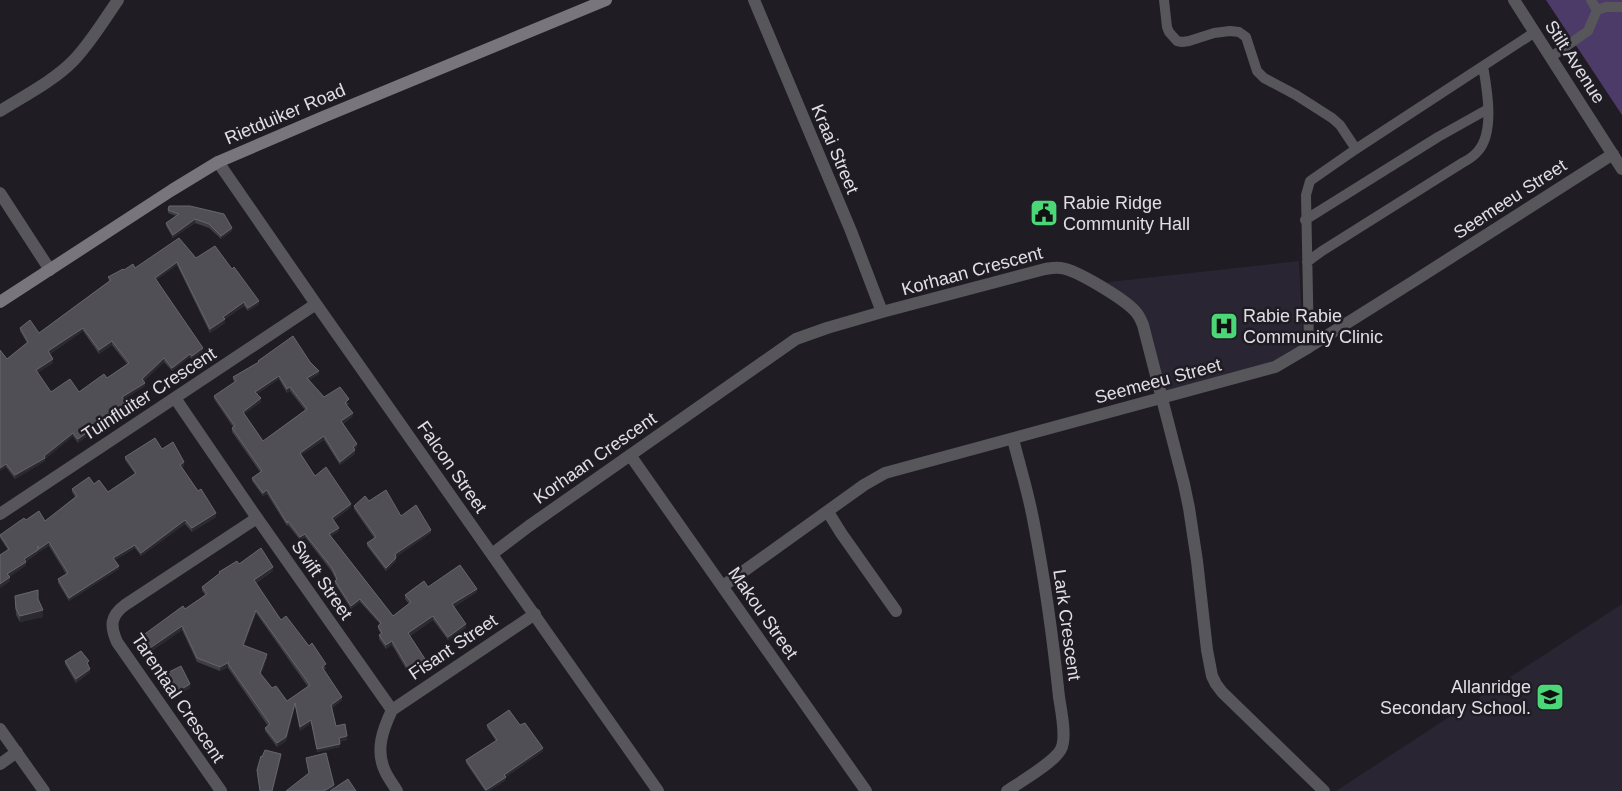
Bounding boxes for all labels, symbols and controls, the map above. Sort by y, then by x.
street label: Stilt Avenue [1541,17,1609,107]
street label: Rietduiker Road [222,80,348,148]
street label: Kraai Street [807,101,863,197]
street label: Seemeeu Street [1450,155,1570,243]
place label: Rabie Ridge Community Hall [1063,193,1190,234]
public building icon: Rabie Ridge Community Hall [1029,198,1059,228]
street label: Korhaan Crescent [899,243,1045,299]
place label: Rabie Rabie Community Clinic [1243,306,1383,347]
hospital icon: Rabie Rabie Community Clinic [1209,311,1239,341]
street label: Tuinfluiter Crescent [78,343,220,445]
street label: Seemeeu Street [1093,355,1223,407]
street label: Korhaan Crescent [530,408,660,508]
street label: Falcon Street [413,417,491,517]
street label: Swift Street [287,537,357,623]
street label: Makou Street [724,563,802,663]
street label: Lark Crescent [1049,568,1085,682]
street label: Fisant Street [405,610,501,684]
street label: Tarentaal Crescent [127,630,229,766]
place label: Allanridge Secondary School. [1380,677,1531,718]
school or university icon: Allanridge Secondary School. [1535,682,1565,712]

